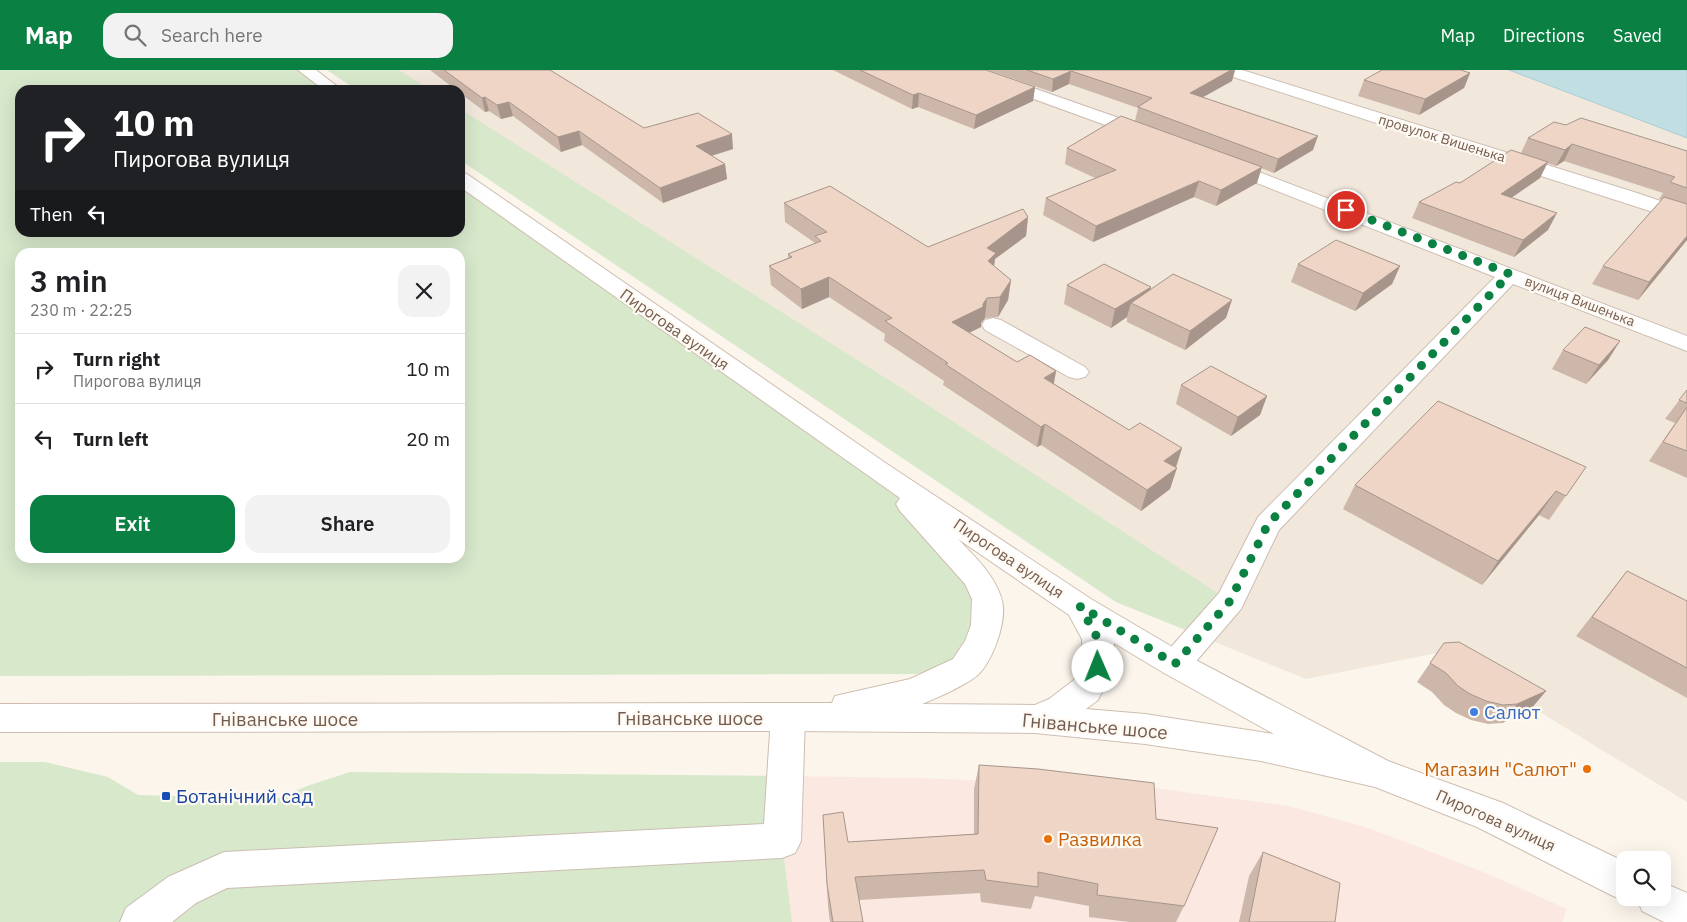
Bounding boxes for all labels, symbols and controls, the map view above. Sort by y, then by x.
search box [103,13,453,58]
text: Map [25,19,73,51]
icon: search [121,21,149,49]
text: Search here [161,23,263,47]
text: Map [1440,24,1475,47]
text: Directions [1503,24,1585,47]
text: Saved [1613,24,1662,47]
text: 10 m [113,100,195,146]
icon: right [30,105,95,170]
street label: провулок Вишенька [1376,110,1508,166]
text: Пирогова вулиця [113,144,290,173]
pin [1325,189,1367,231]
icon: arrive [1332,196,1360,224]
icon: left [83,200,111,228]
text: Then [30,202,73,226]
text: 3 min [30,261,108,300]
button: close [398,265,450,317]
street label: вулиця Вишенька [1522,272,1638,330]
street label: Пирогова вулиця [617,284,733,374]
text: 230 m · 22:25 [30,300,132,320]
text: Turn right [73,347,160,371]
icon: right [30,355,58,383]
text: 10 m [406,357,450,381]
text: Пирогова вулиця [73,371,202,391]
icon: left [30,425,58,453]
text: Turn left [73,427,149,451]
text: 20 m [406,427,450,451]
button: Exit [30,495,235,553]
button: Share [245,495,450,553]
street label: Пирогова вулиця [950,514,1068,602]
position arrow [1071,640,1123,692]
place label: Салют [1484,700,1540,724]
street label: Гніванське шосе [617,706,763,730]
marker: Салют [1468,706,1480,718]
street label: Гніванське шосе [212,707,358,731]
street label: Гніванське шосе [1021,708,1169,744]
place label: Магазин "Салют" [1424,757,1577,781]
marker: Магазин "Салют" [1581,763,1593,775]
place label: Ботанічний сад [176,784,313,808]
street label: Пирогова вулиця [1433,785,1559,855]
marker: Ботанічний сад [160,790,172,802]
place label: Развилка [1058,827,1142,851]
marker: Развилка [1042,833,1054,845]
map controls [1616,851,1671,906]
button: search [1616,851,1671,906]

